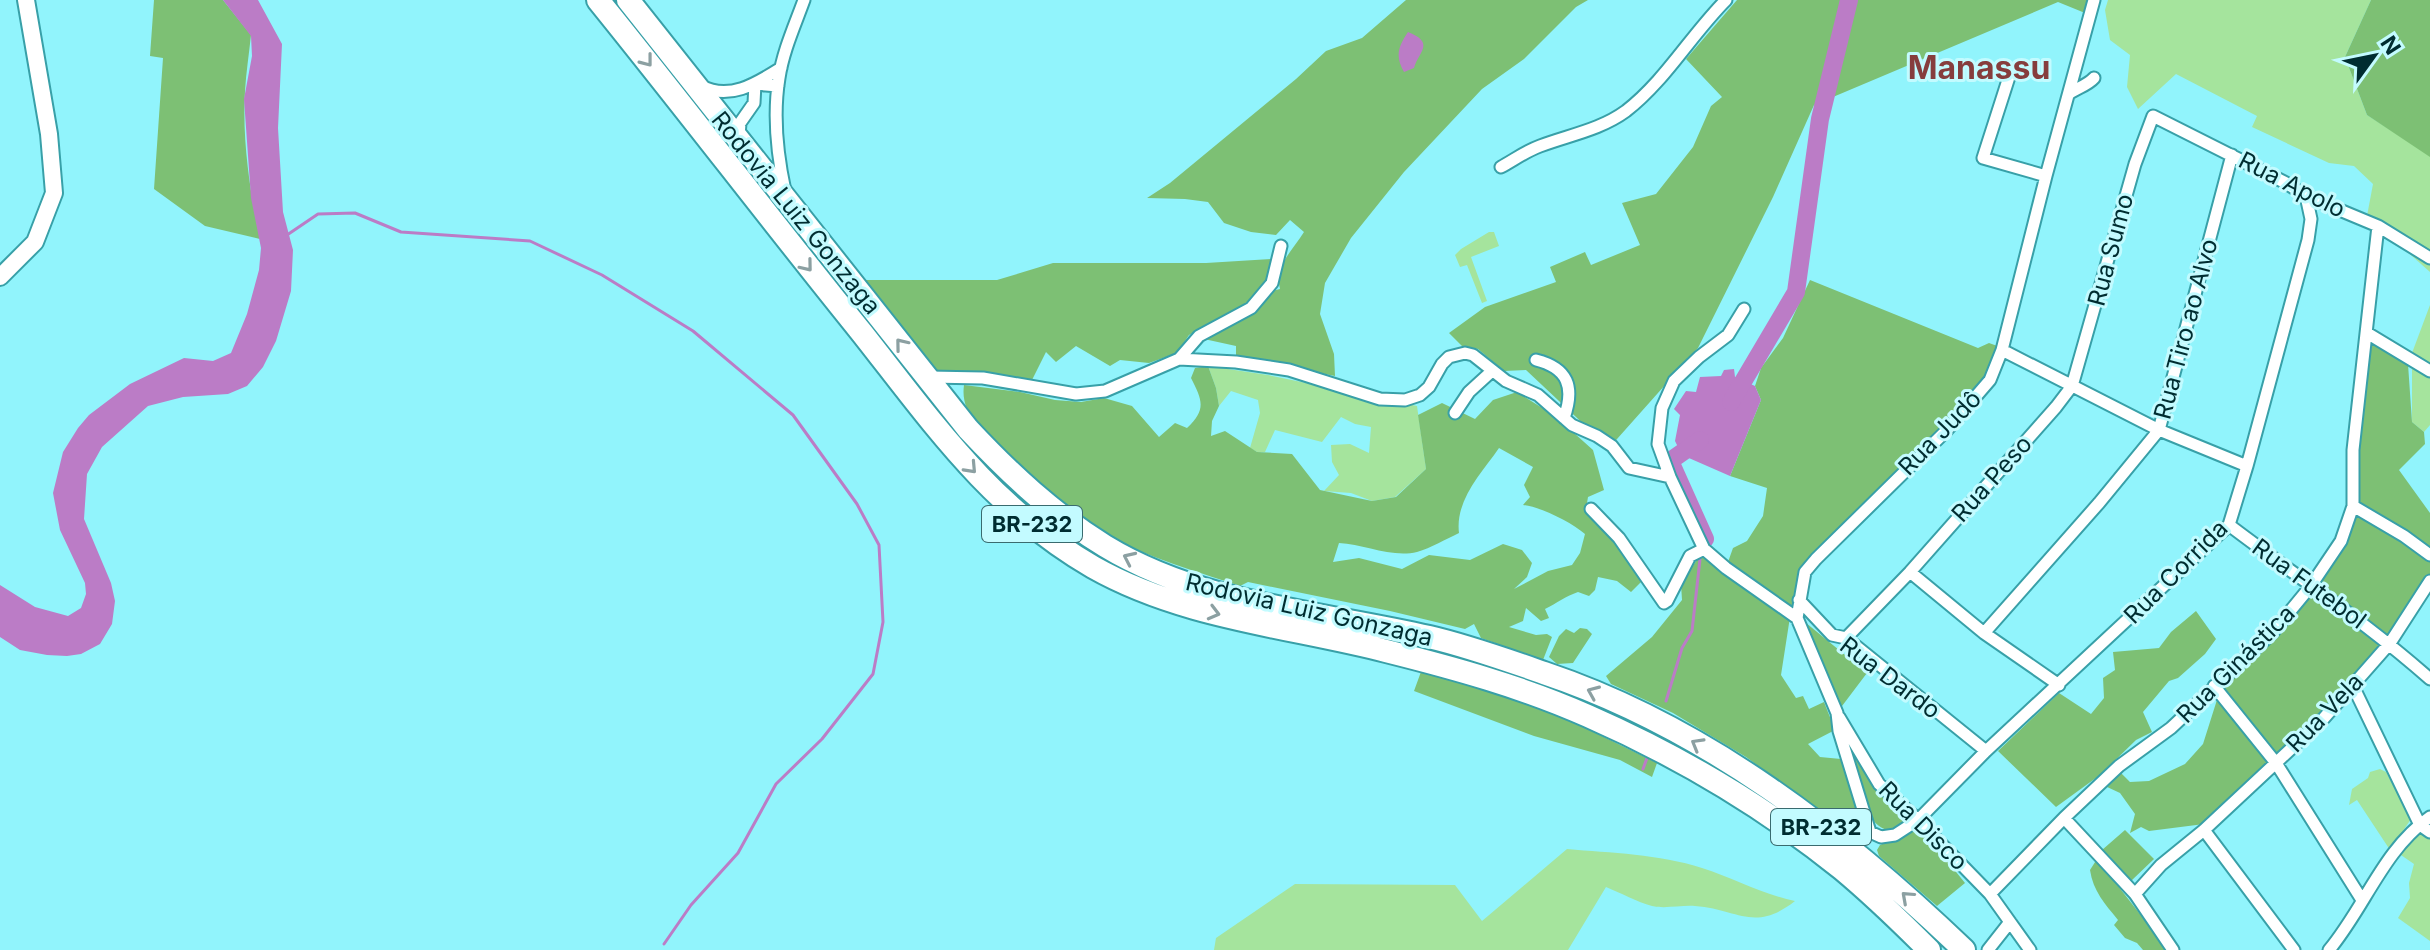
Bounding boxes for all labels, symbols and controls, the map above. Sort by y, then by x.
north arrow [2334,16,2414,96]
text: N [2375,31,2406,59]
district label: Manassu [1908,48,2050,87]
one-way arrow [638,52,652,67]
street label: Rodovia Luiz Gonzaga [706,105,887,320]
street label: Rua Apolo [2234,145,2350,224]
street label: Rua Sumo [2082,191,2139,309]
street label: Rua Tiro ao Alvo [2148,236,2224,422]
one-way arrow [798,257,812,272]
one-way arrow [896,339,911,353]
street label: Rua Judô [1892,384,1987,481]
street label: Rua Peso [1945,430,2038,528]
one-way arrow [961,459,976,473]
road number: BR-232 [982,506,1082,542]
street label: Rua Corrida [2118,514,2233,629]
street label: Rua Futebol [2247,533,2372,635]
one-way arrow [1123,552,1137,568]
street label: Rodovia Luiz Gonzaga [1183,567,1435,652]
street label: Rua Ginástica [2171,599,2301,729]
one-way arrow [1206,604,1220,621]
street label: Rua Dardo [1834,630,1946,725]
street label: Rua Vela [2280,667,2369,758]
one-way arrow [1586,685,1600,702]
one-way arrow [1691,738,1706,754]
street label: Rua Disco [1873,775,1974,876]
road number: BR-232 [1771,809,1871,845]
one-way arrow [1901,892,1916,906]

